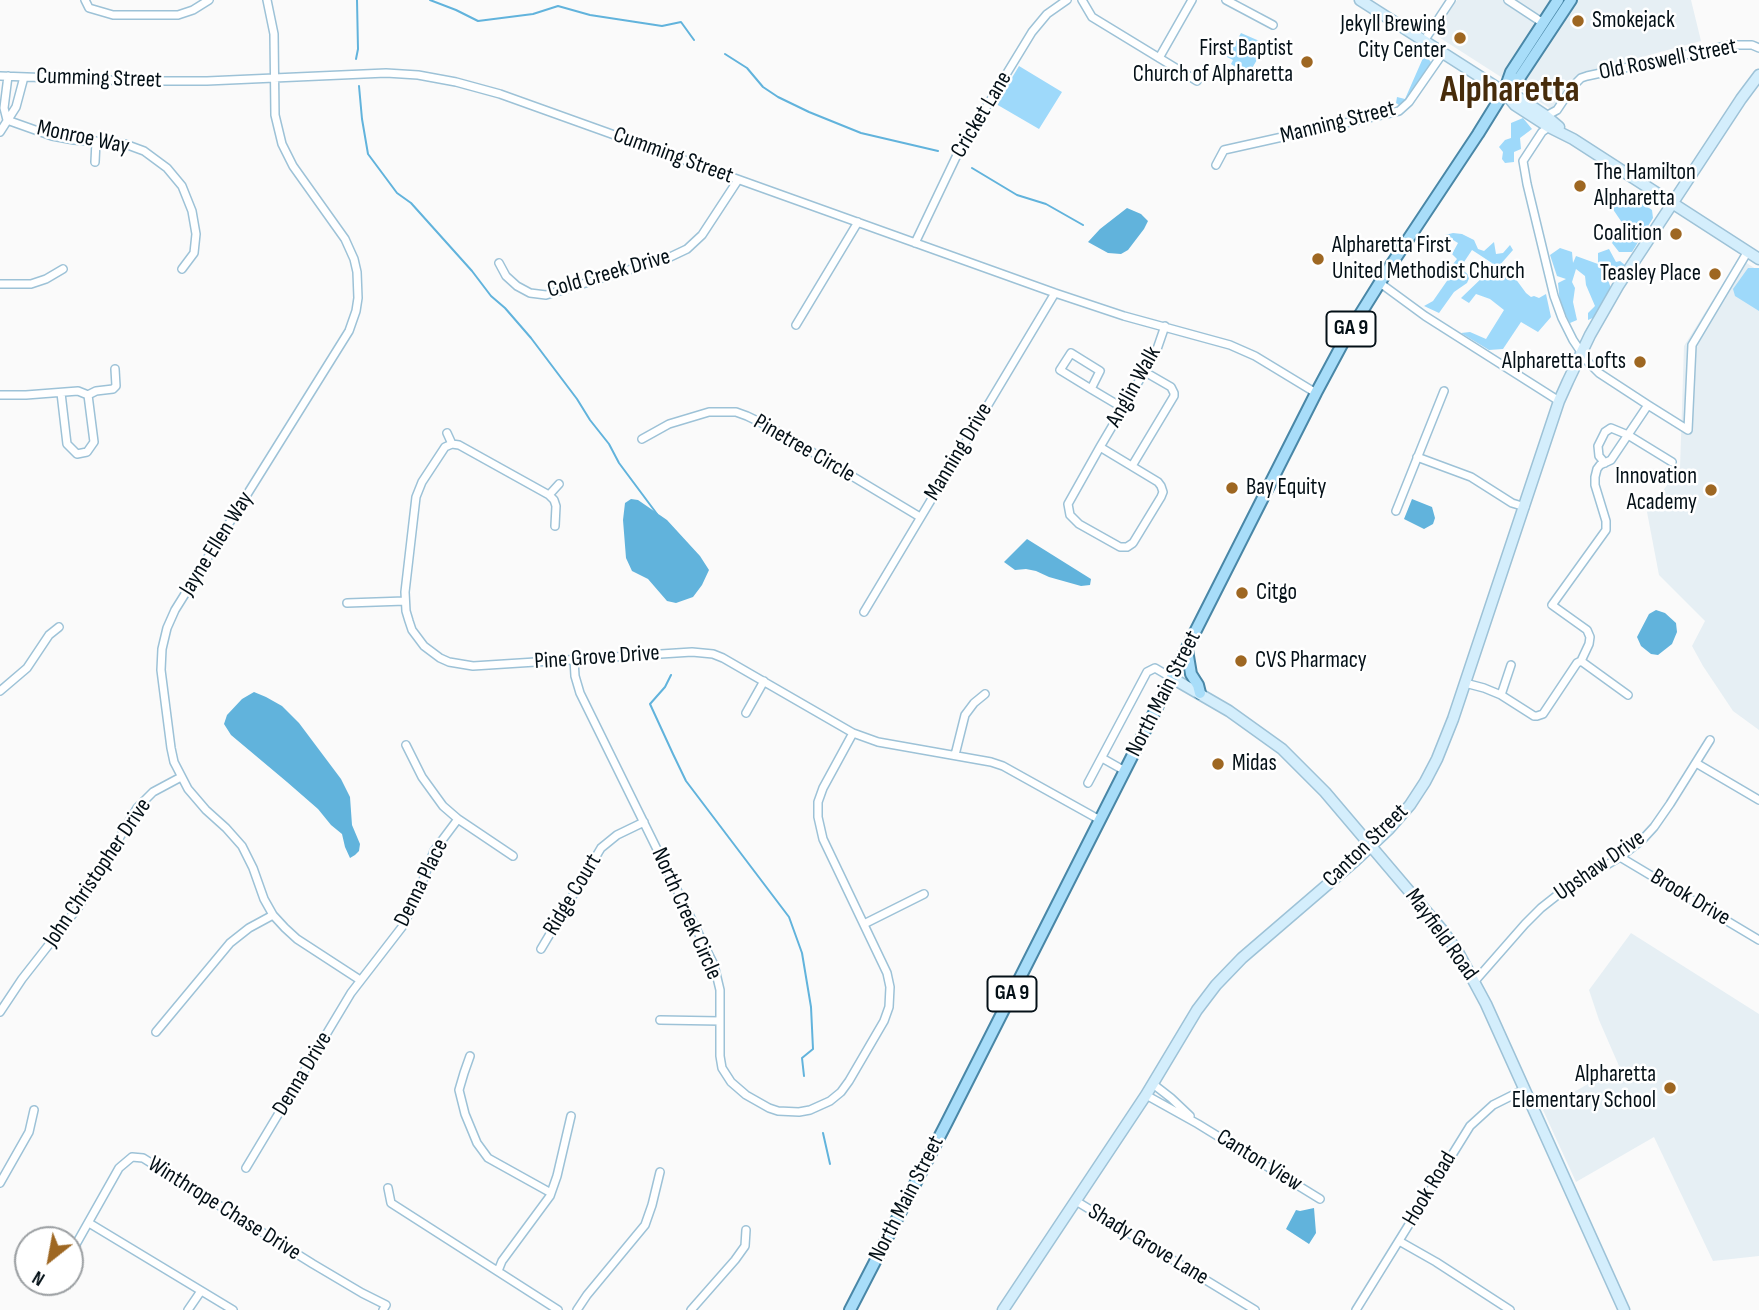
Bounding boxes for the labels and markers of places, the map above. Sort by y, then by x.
place label: Smokejack [1592,7,1675,35]
place label: Jekyll Brewing City Center [1340,11,1446,65]
marker: Smokejack [1570,13,1586,29]
marker: Jekyll Brewing City Center [1452,30,1468,46]
place label: First Baptist Church of Alpharetta [1133,35,1293,89]
marker: First Baptist Church of Alpharetta [1299,54,1315,70]
place label: The Hamilton Alpharetta [1594,159,1696,213]
marker: The Hamilton Alpharetta [1572,178,1588,194]
place label: Coalition [1593,220,1662,248]
marker: Coalition [1668,226,1684,242]
place label: Alpharetta First United Methodist Church [1332,232,1525,286]
marker: Alpharetta First United Methodist Church [1310,251,1326,267]
place label: Teasley Place [1600,260,1701,288]
marker: Teasley Place [1707,266,1723,282]
place label: Alpharetta Lofts [1502,348,1626,376]
marker: Alpharetta Lofts [1632,354,1648,370]
place label: Innovation Academy [1615,463,1697,517]
place label: Bay Equity [1246,474,1326,502]
marker: Bay Equity [1224,480,1240,496]
marker: Innovation Academy [1703,482,1719,498]
place label: Citgo [1256,579,1297,607]
marker: Citgo [1234,585,1250,601]
place label: CVS Pharmacy [1255,647,1367,675]
marker: CVS Pharmacy [1233,653,1249,669]
place label: Midas [1232,750,1277,778]
marker: Midas [1210,756,1226,772]
place label: Alpharetta Elementary School [1512,1061,1656,1115]
marker: Alpharetta Elementary School [1662,1080,1678,1096]

